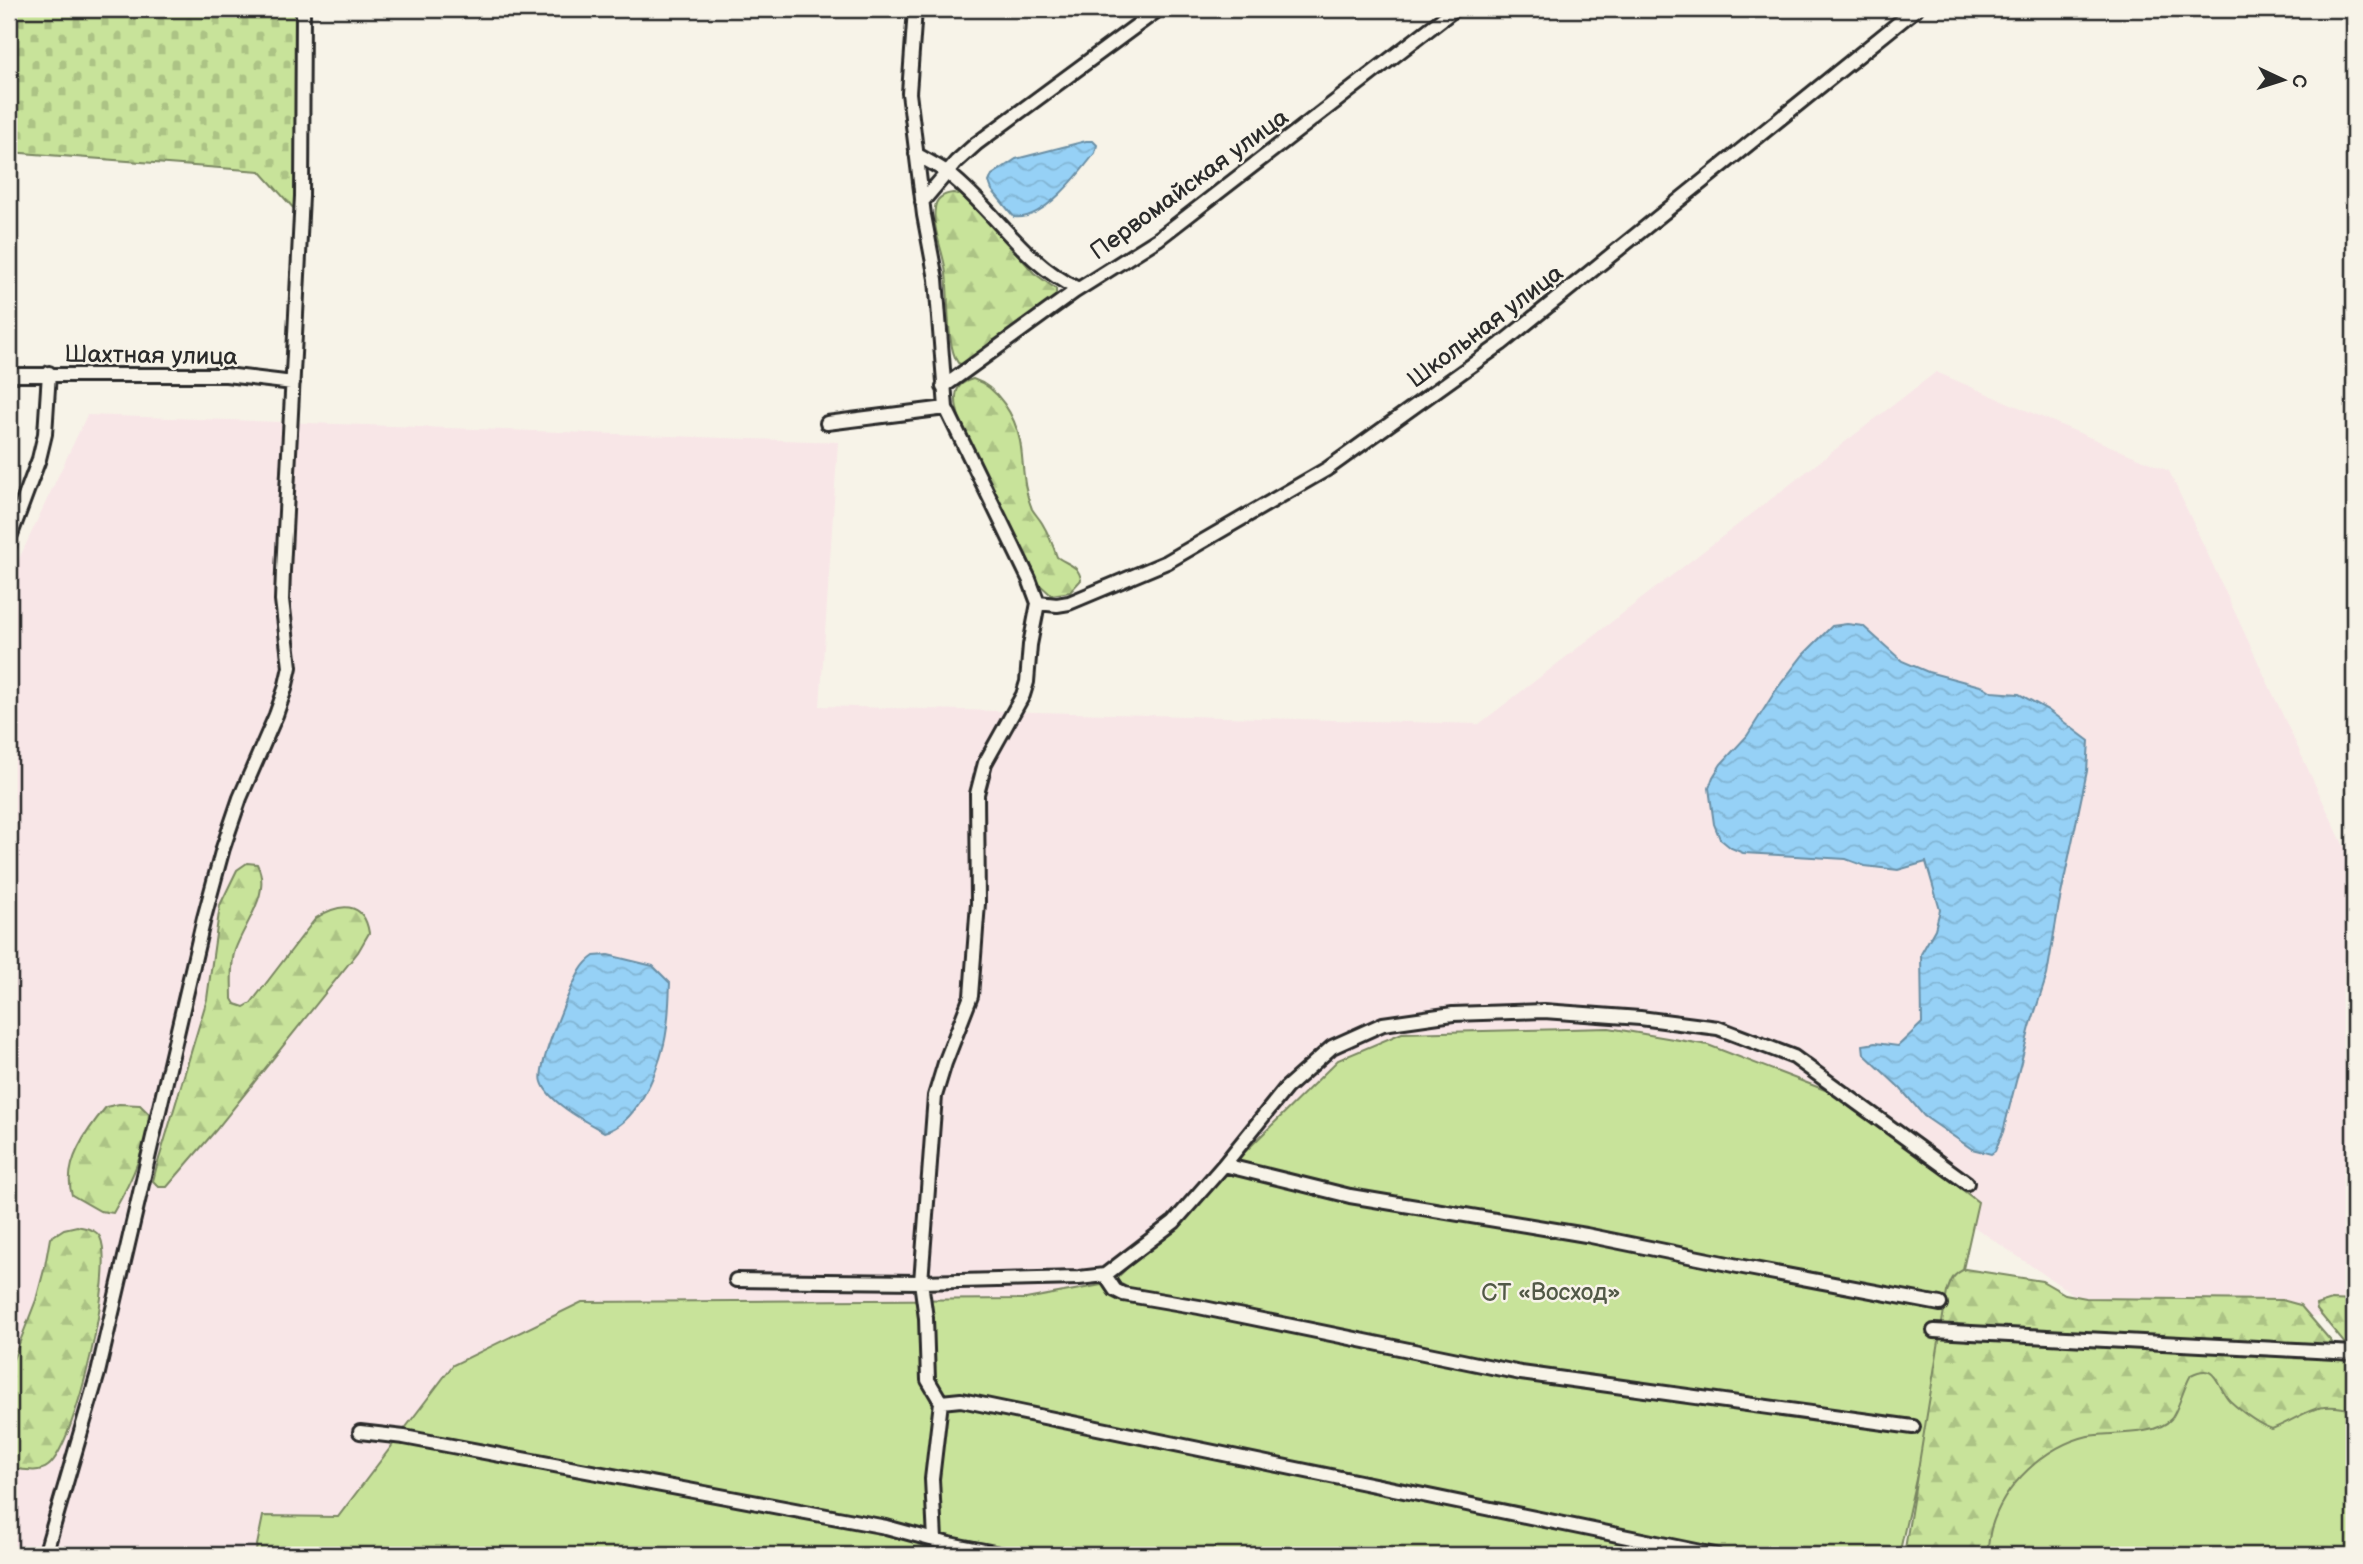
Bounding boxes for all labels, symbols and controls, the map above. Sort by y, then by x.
north arrow [2248,46,2318,116]
text: С [2287,74,2310,88]
street label: Первомайская улица [1084,103,1294,266]
street label: Школьная улица [1402,258,1569,394]
street label: Шахтная улица [64,339,238,372]
park label: СТ «Восход» [1481,1278,1621,1307]

